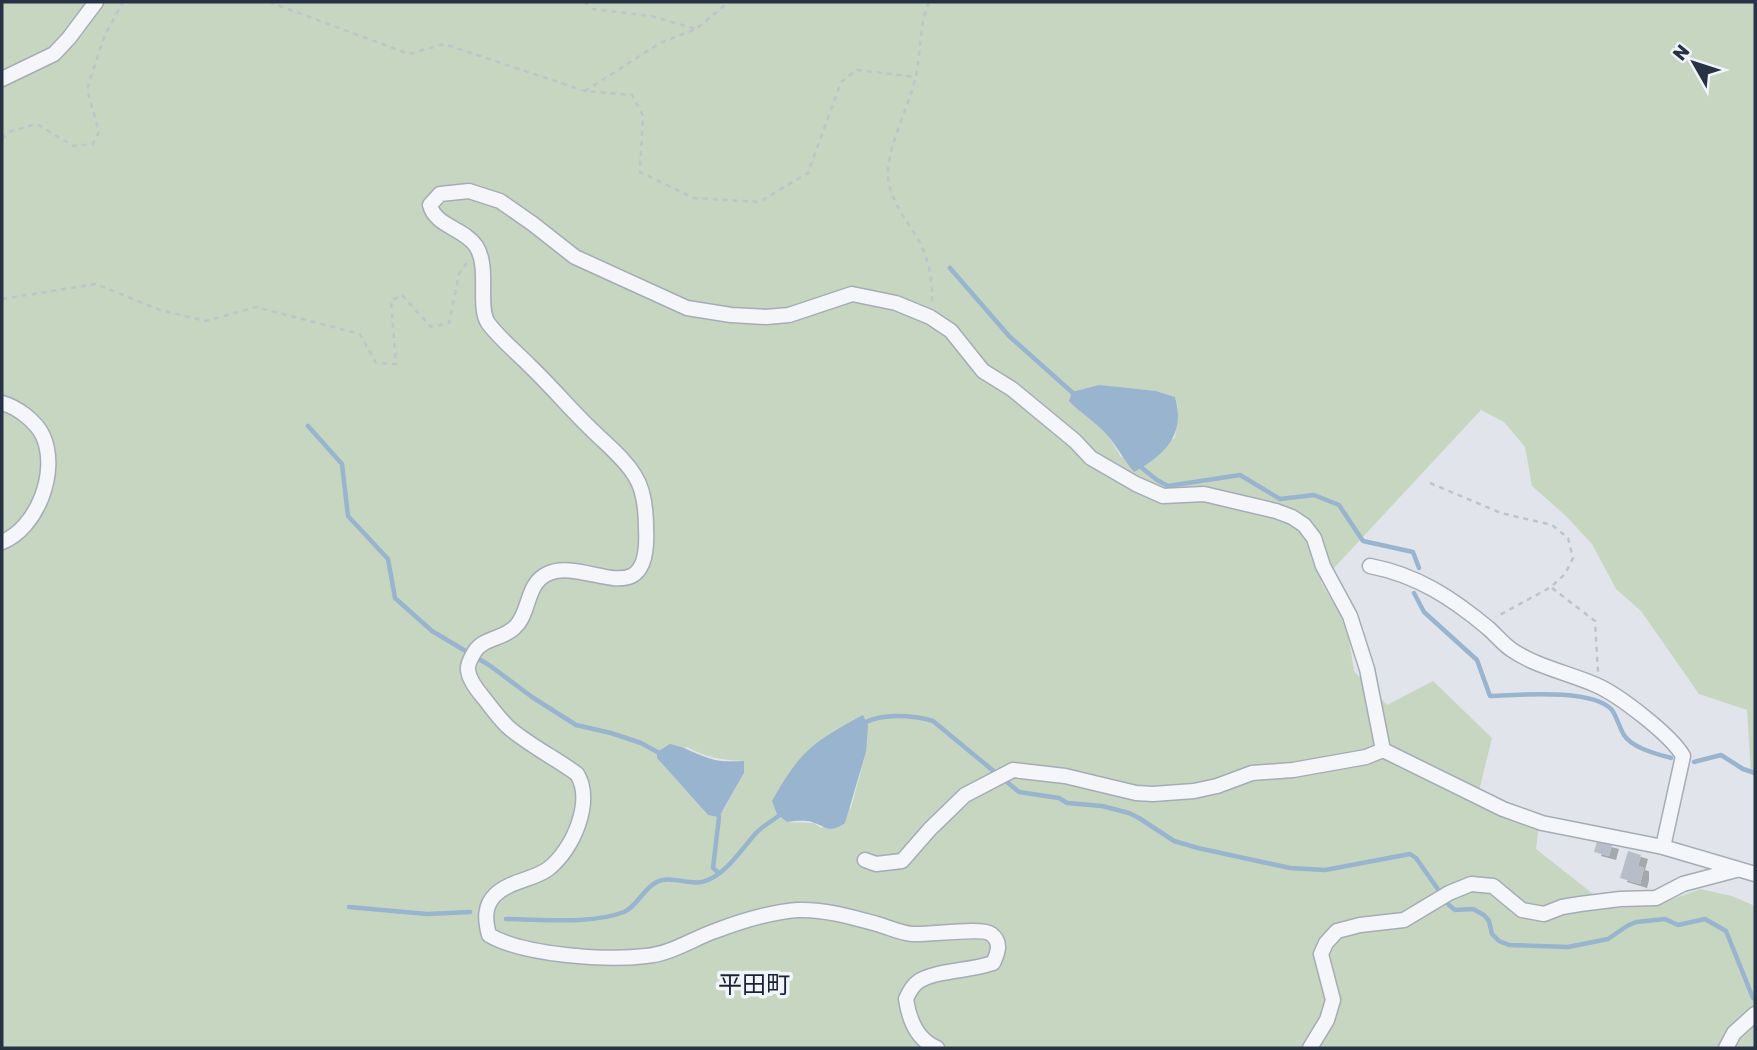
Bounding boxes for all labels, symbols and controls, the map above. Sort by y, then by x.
north arrow [1659,28,1729,98]
text: N [1668,40,1694,65]
district label: 平田町 [718,971,790,999]

